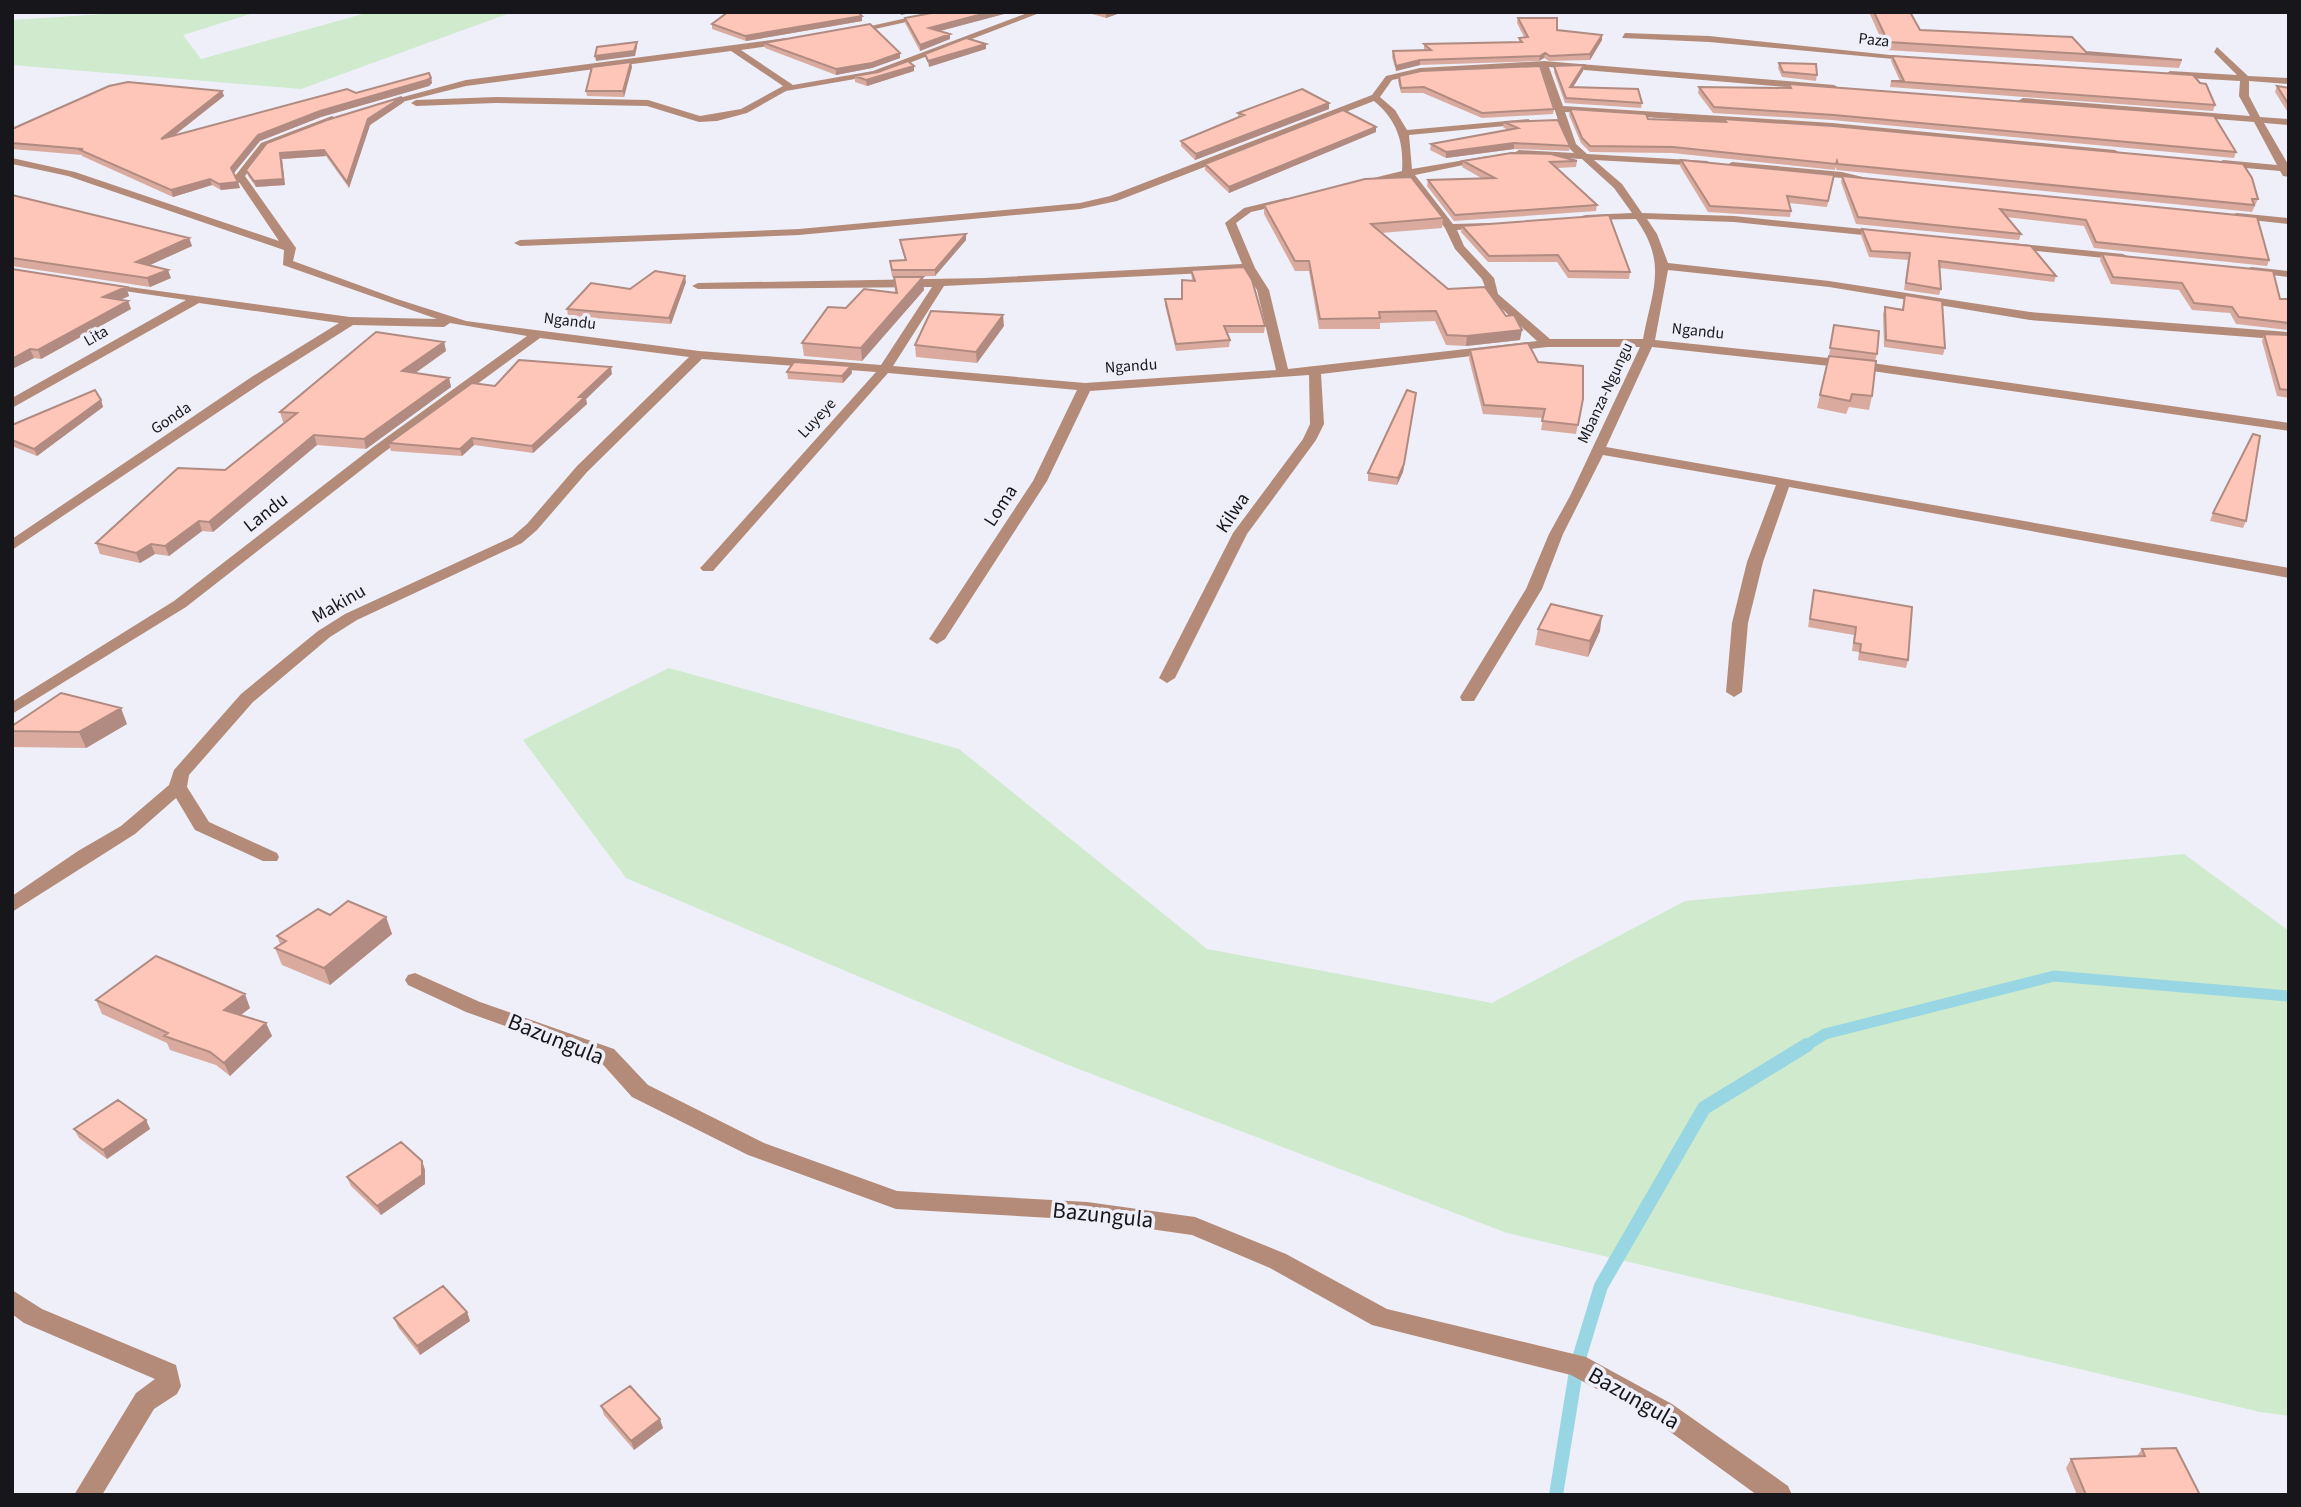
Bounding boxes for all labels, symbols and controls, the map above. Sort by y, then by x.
street label: Paza [1857,27,1891,53]
street label: Ngandu [543,307,597,335]
street label: Ngandu [1671,317,1725,345]
street label: Lita [80,320,112,352]
street label: Mbanza-Ngungu [1572,339,1638,447]
street label: Ngandu [1104,353,1158,379]
street label: Luyeye [793,393,841,443]
street label: Gonda [147,397,195,439]
street label: Loma [978,480,1024,532]
street label: Landu [238,487,294,539]
street label: Kilwa [1210,487,1256,539]
street label: Makinu [307,578,371,630]
street label: Bazungula [503,1005,609,1073]
street label: Bazungula [1051,1193,1155,1237]
street label: Bazungula [1582,1358,1686,1438]

